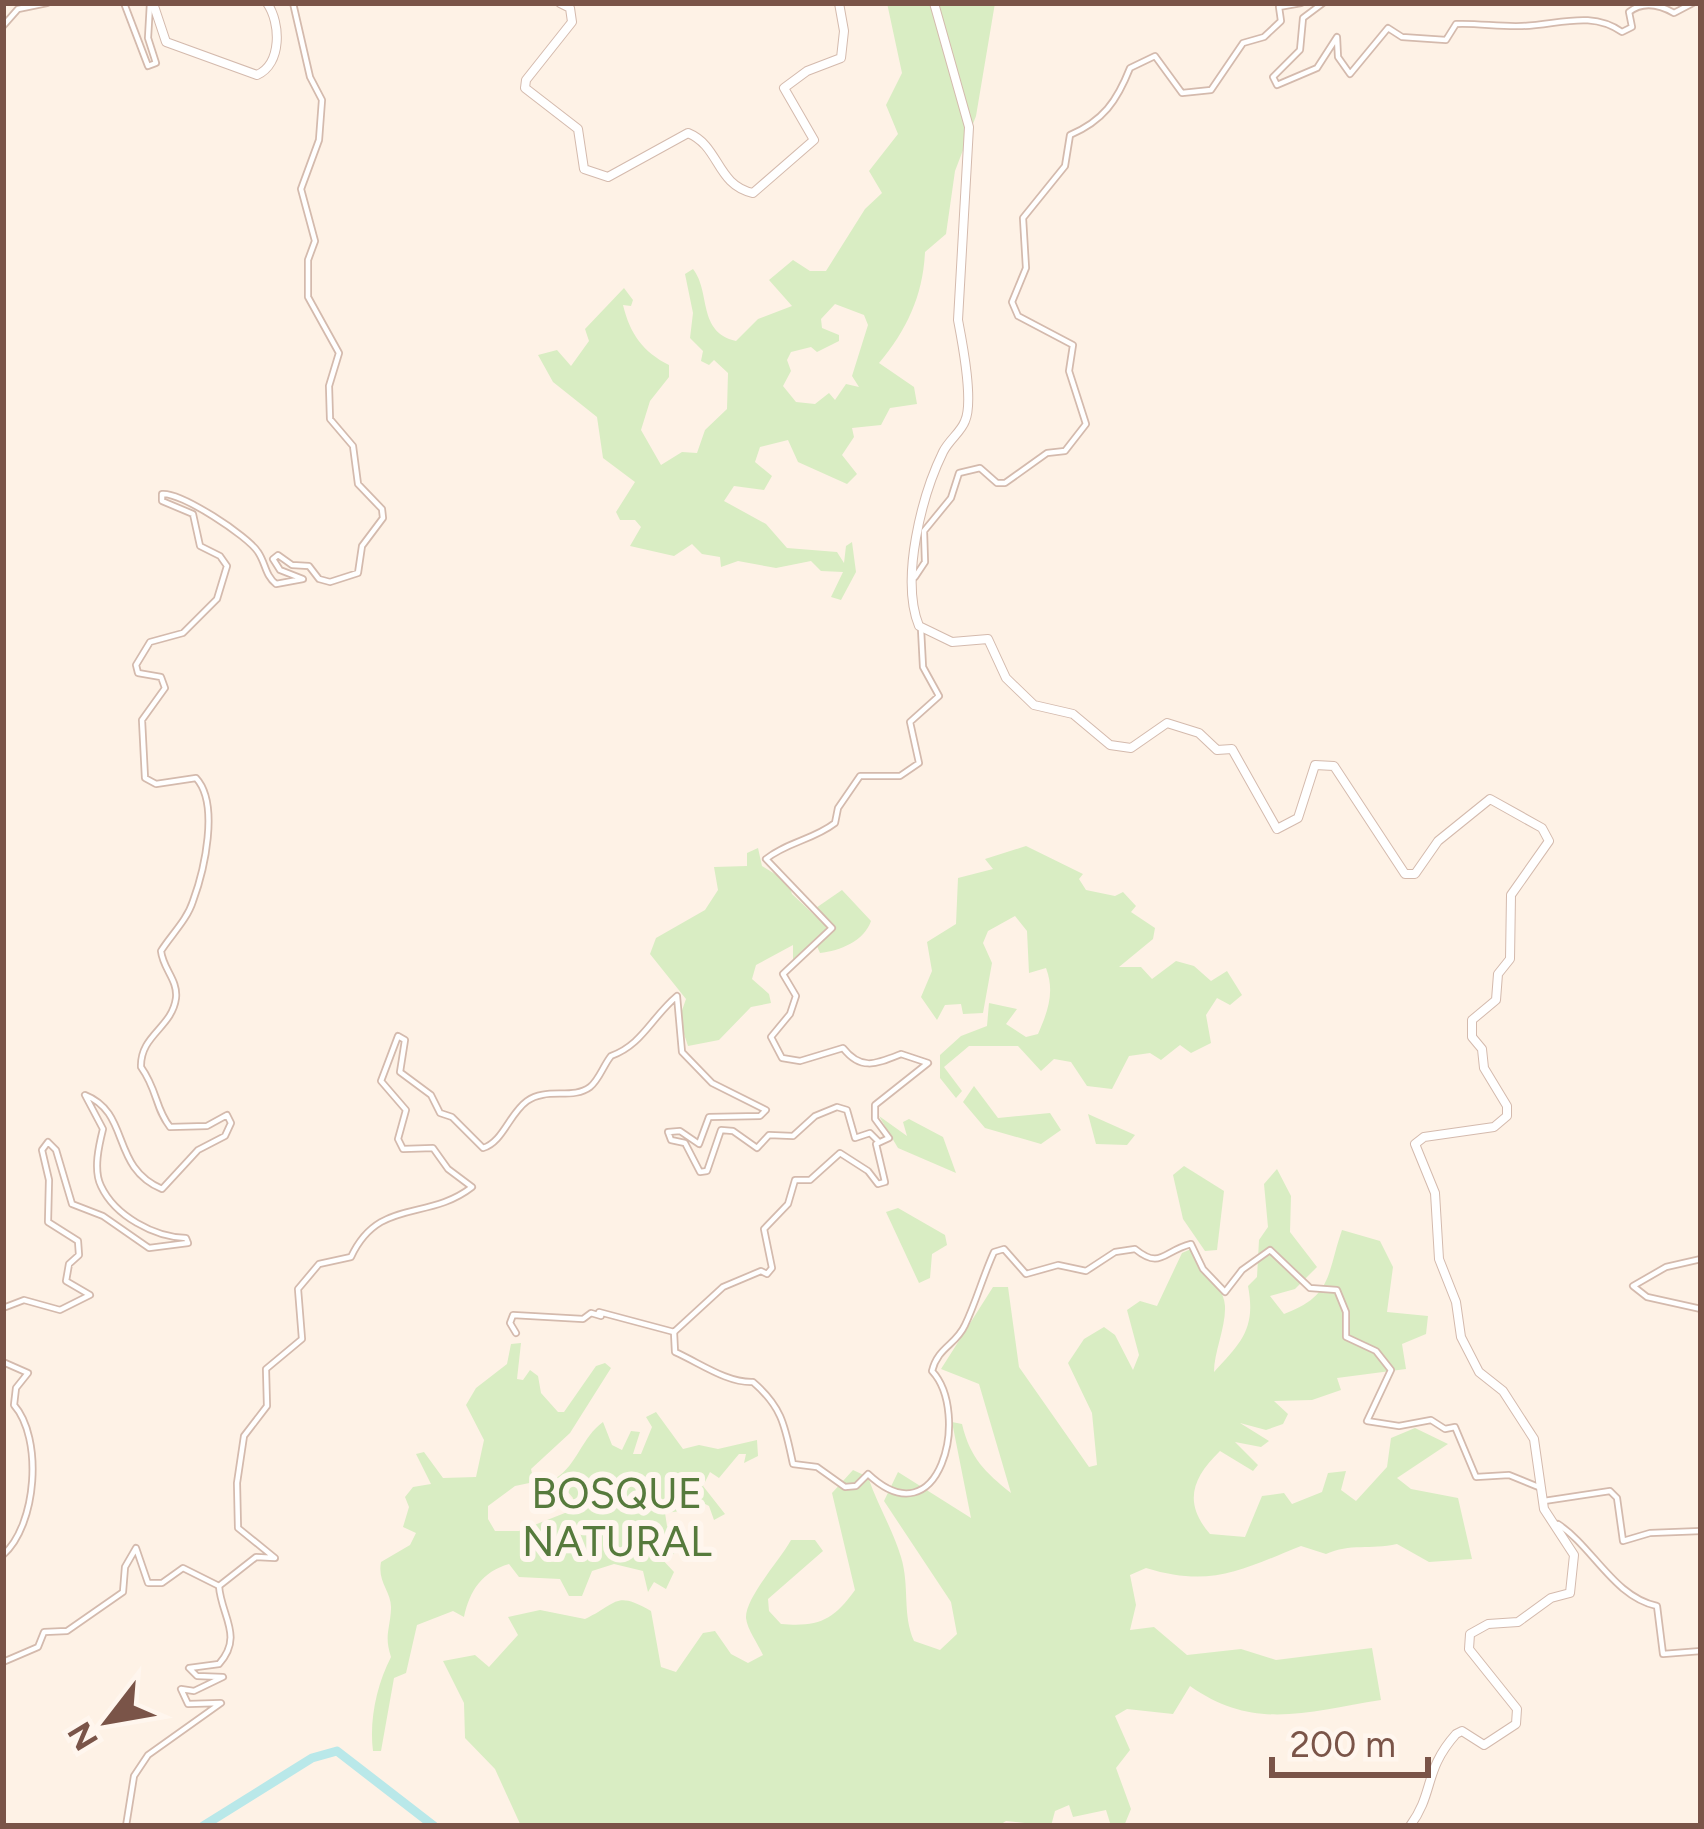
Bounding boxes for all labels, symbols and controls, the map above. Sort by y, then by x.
park label: BOSQUE NATURAL [522,1468,712,1567]
north arrow [48,1661,168,1781]
scale bar [1272,1703,1428,1777]
text: N [59,1715,106,1757]
text: 200 m [1290,1723,1396,1766]

